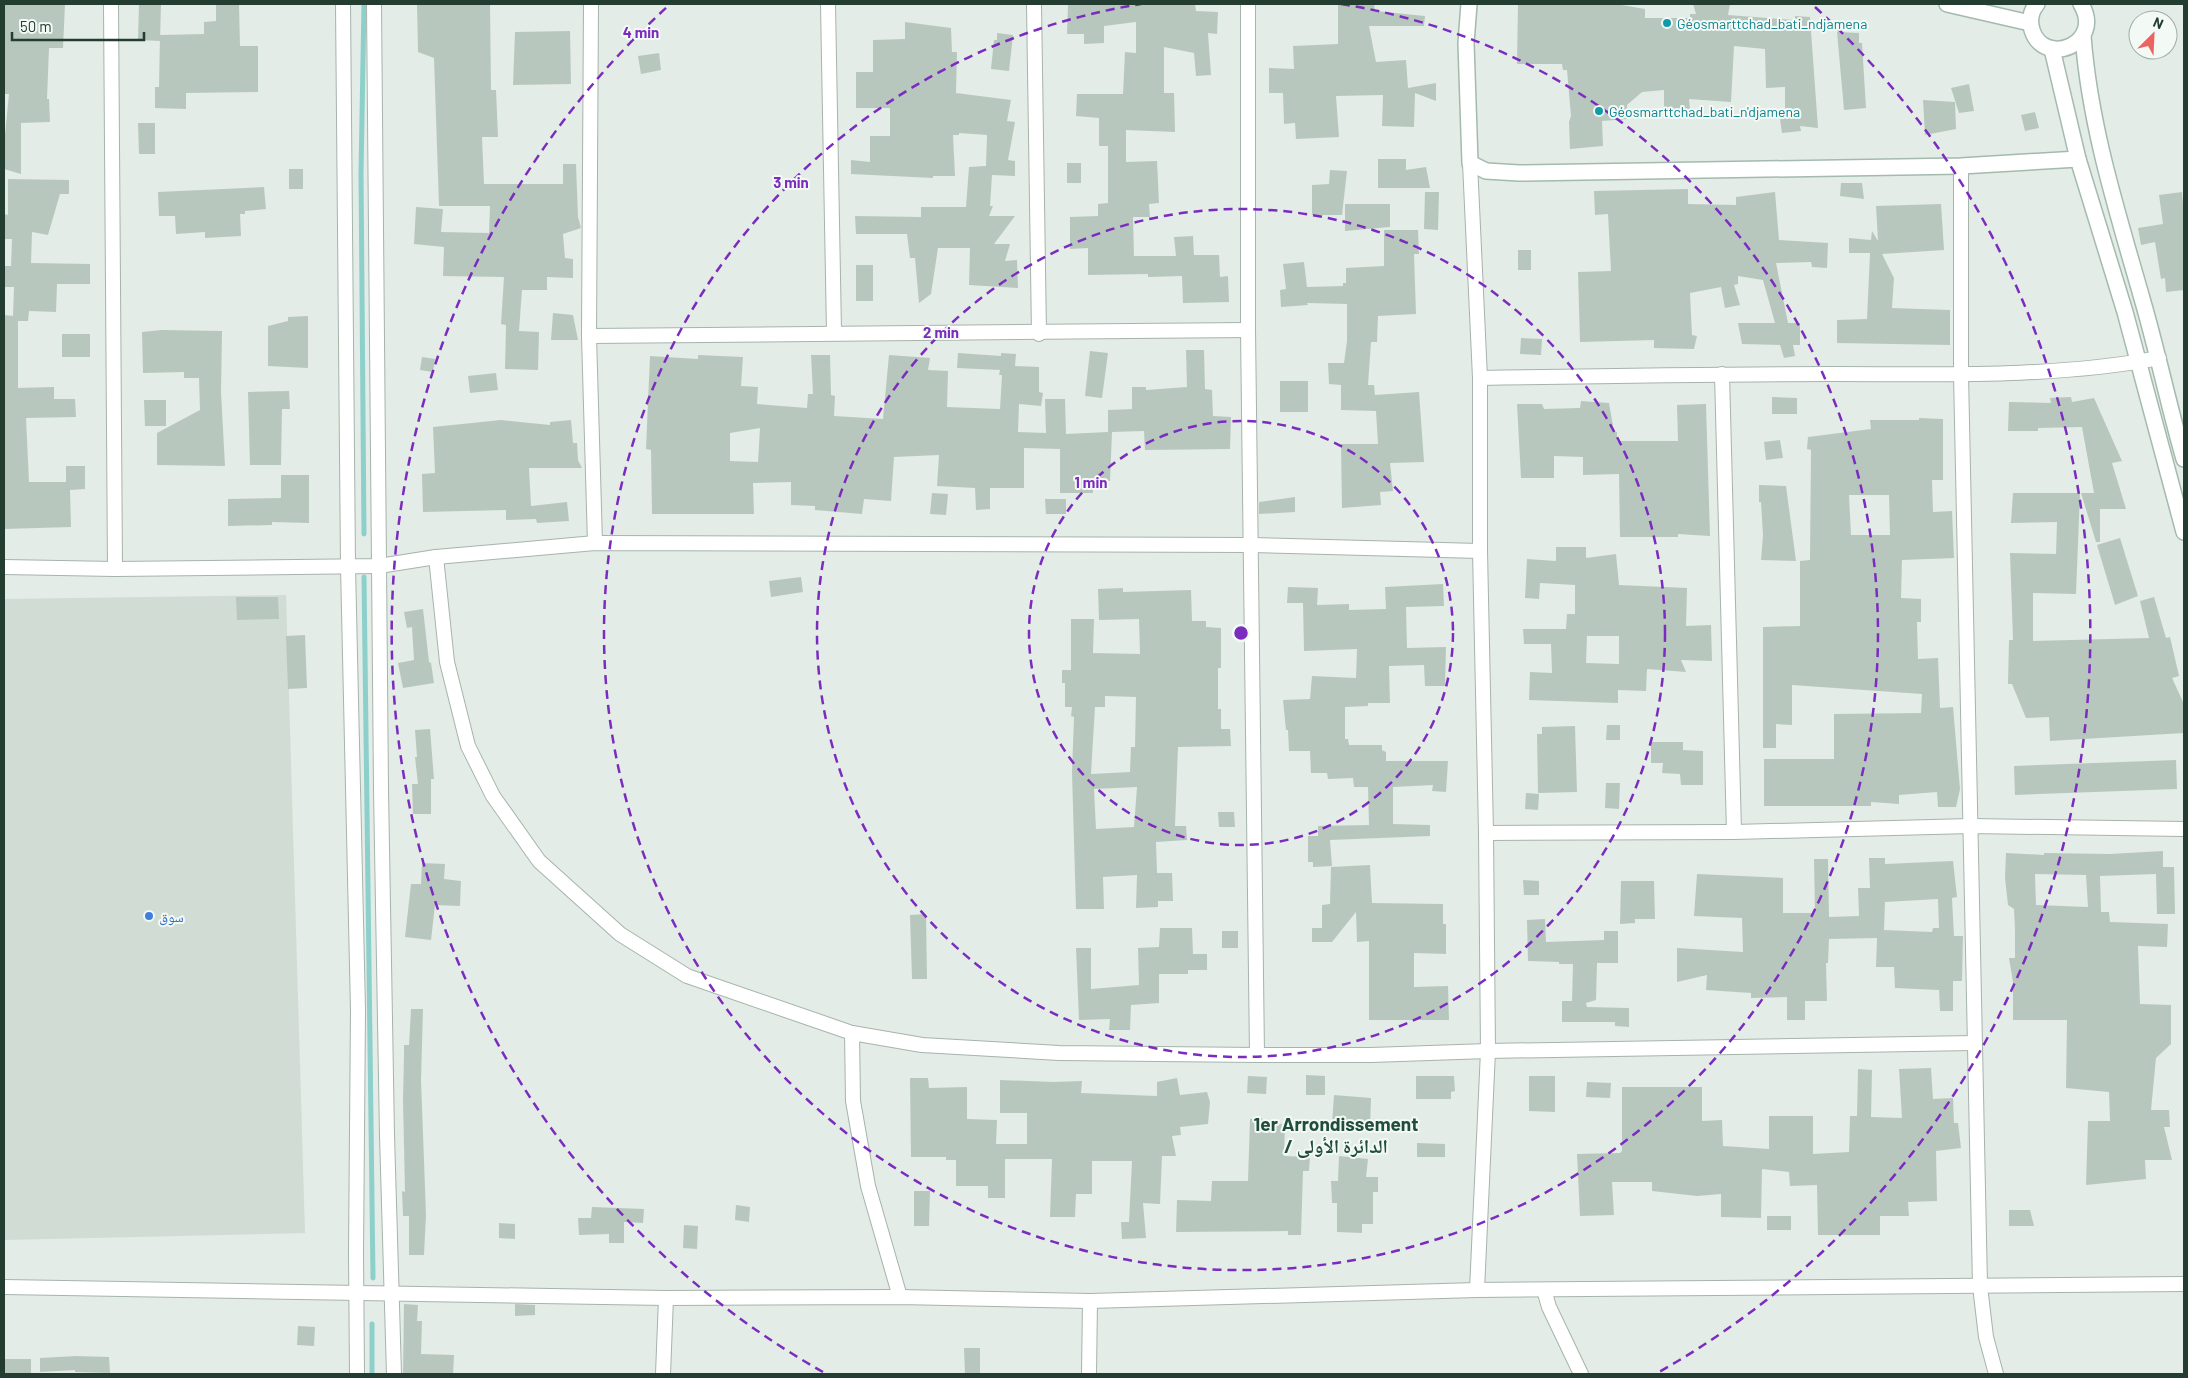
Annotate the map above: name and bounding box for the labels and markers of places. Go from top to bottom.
place label: Géosmarttchad_bati_ndjamena [1677,15,1867,32]
marker: Géosmarttchad_bati_ndjamena [1661,17,1673,29]
place label: Géosmarttchad_bati_n'djamena [1609,103,1800,120]
marker: Géosmarttchad_bati_n'djamena [1593,105,1605,117]
centre of rings [1232,624,1250,642]
place label: سوق [159,908,184,926]
marker: سوق [143,910,155,922]

